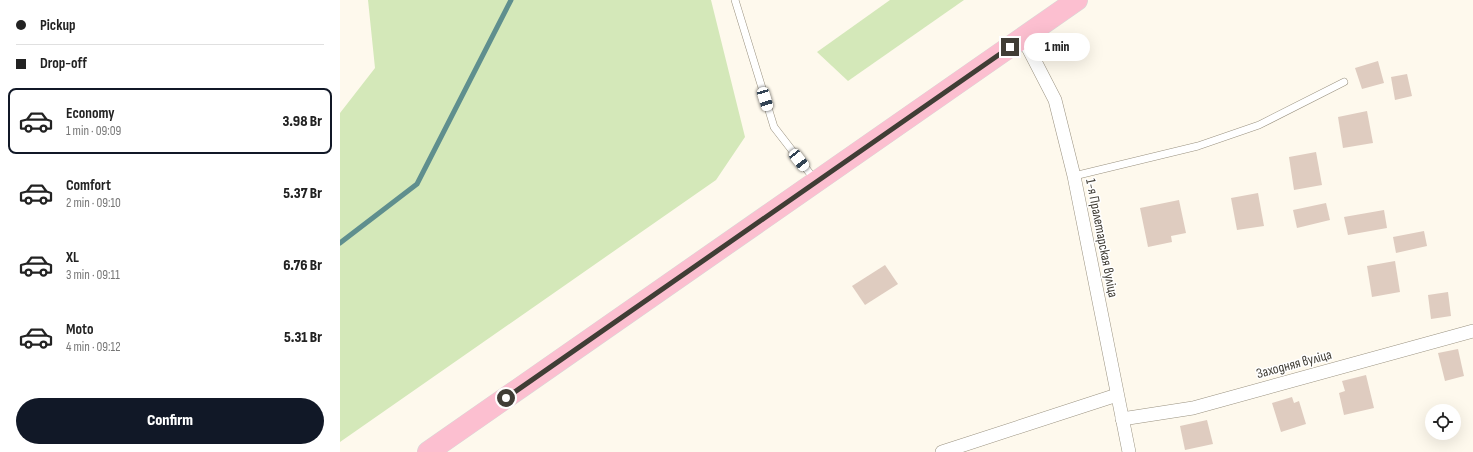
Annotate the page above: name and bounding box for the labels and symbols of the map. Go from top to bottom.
callout: 1 min [1024,33,1090,61]
route end [1001,38,1019,56]
car [756,86,774,112]
car [787,147,811,173]
street label: 1-я Пралетарская вуліца [1082,177,1122,299]
street label: Заходняя вуліца [1255,346,1333,382]
route start [497,389,515,407]

